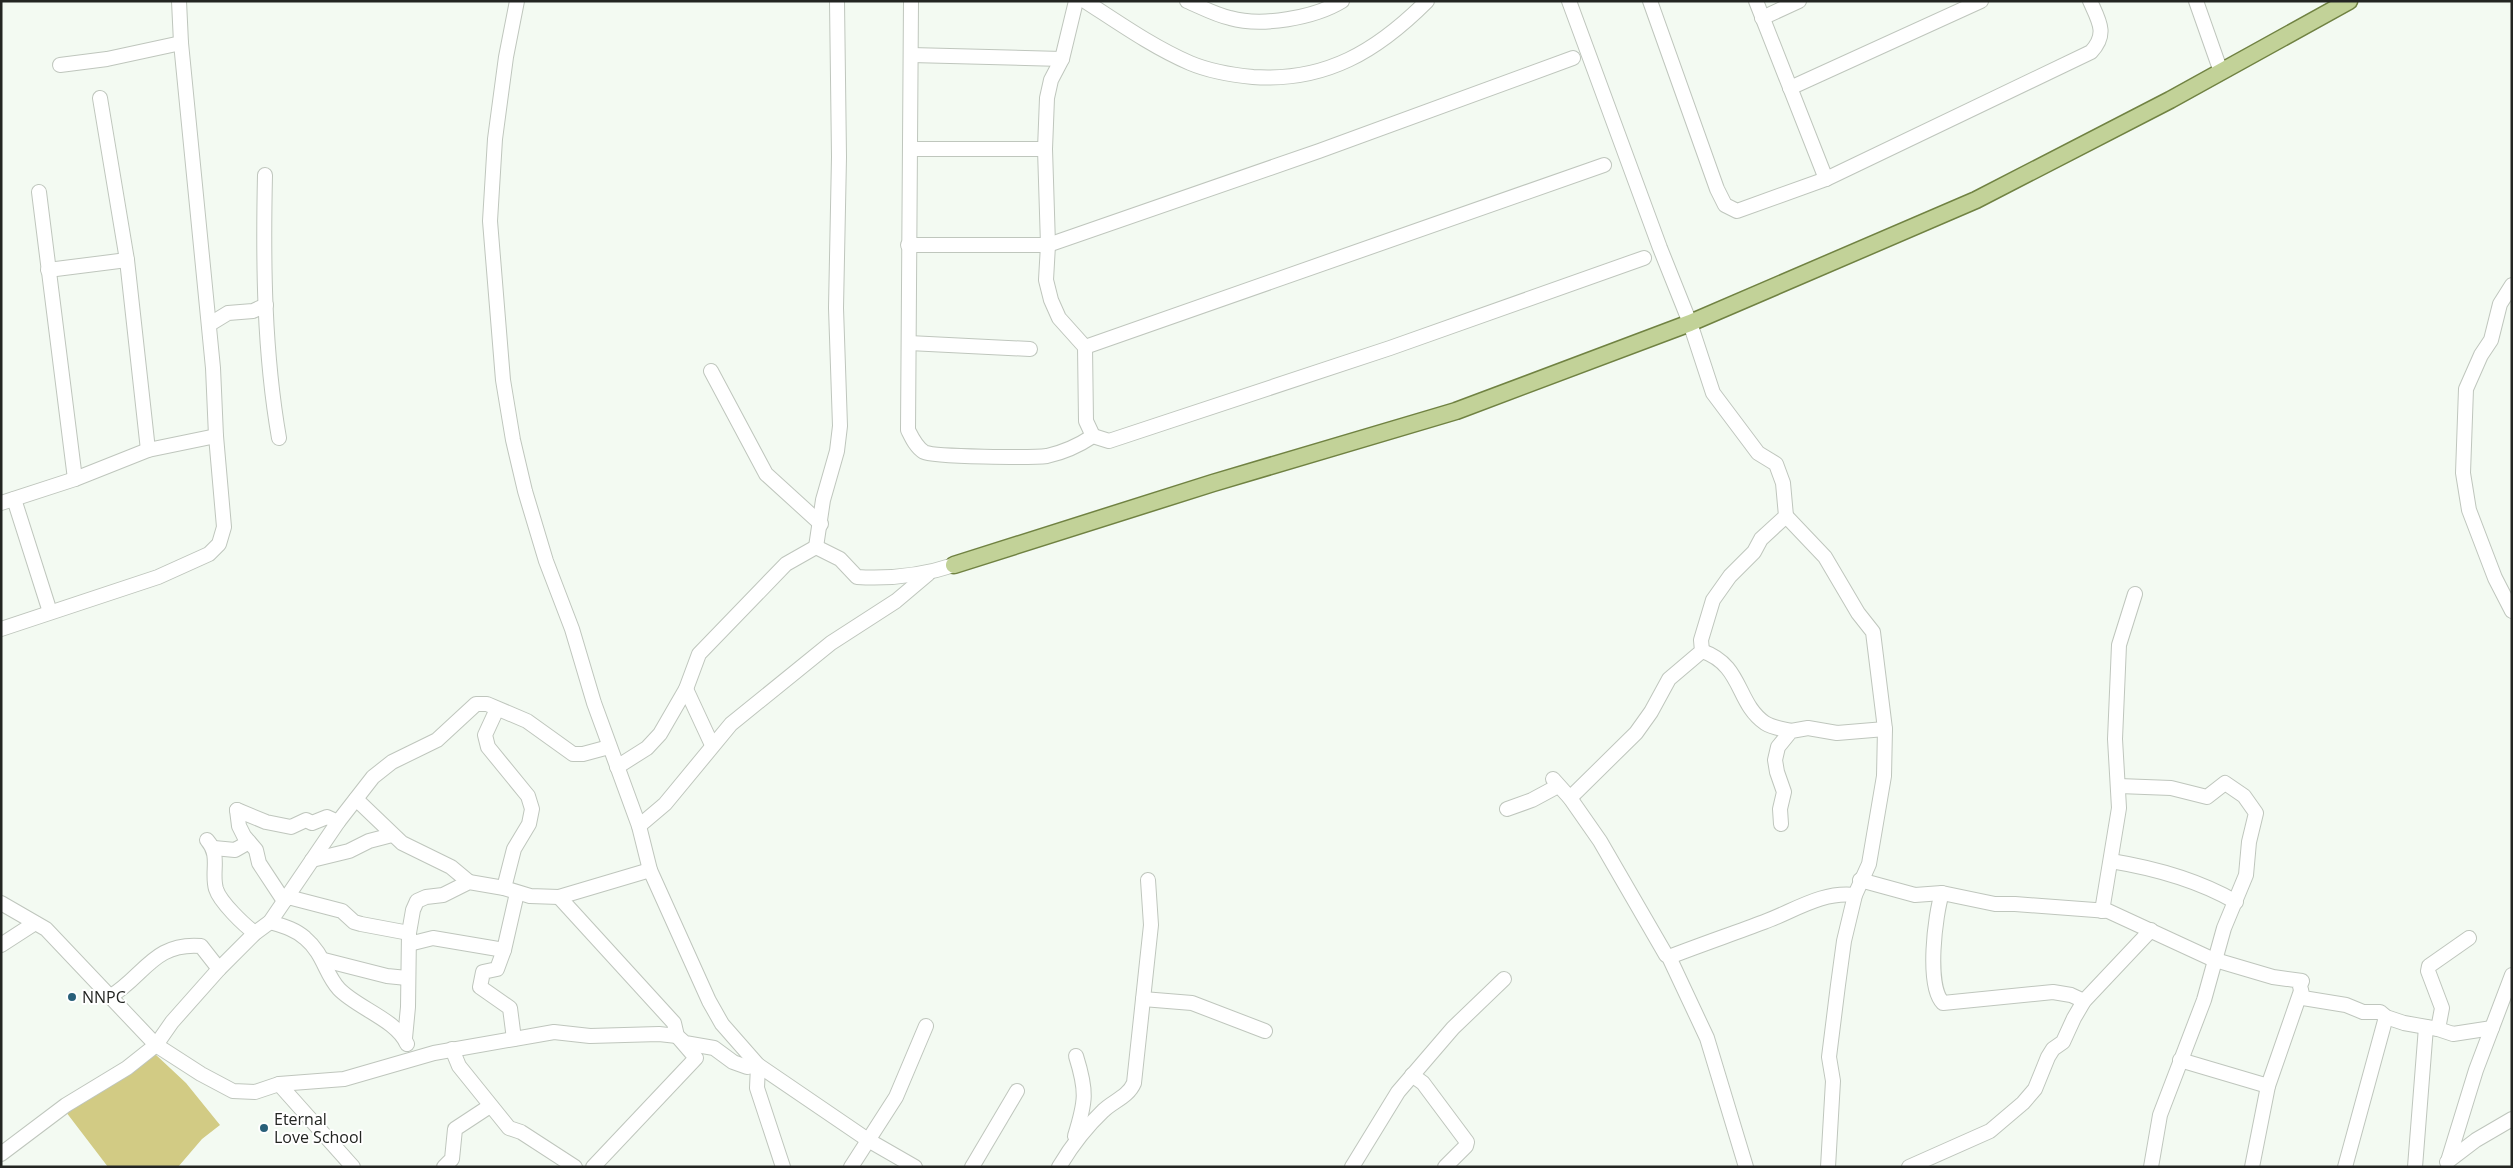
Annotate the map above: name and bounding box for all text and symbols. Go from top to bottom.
place label: NNPC [82,986,126,1008]
marker: NNPC [66,991,78,1003]
place label: Eternal Love School [274,1108,363,1148]
marker: Eternal Love School [258,1122,270,1134]

